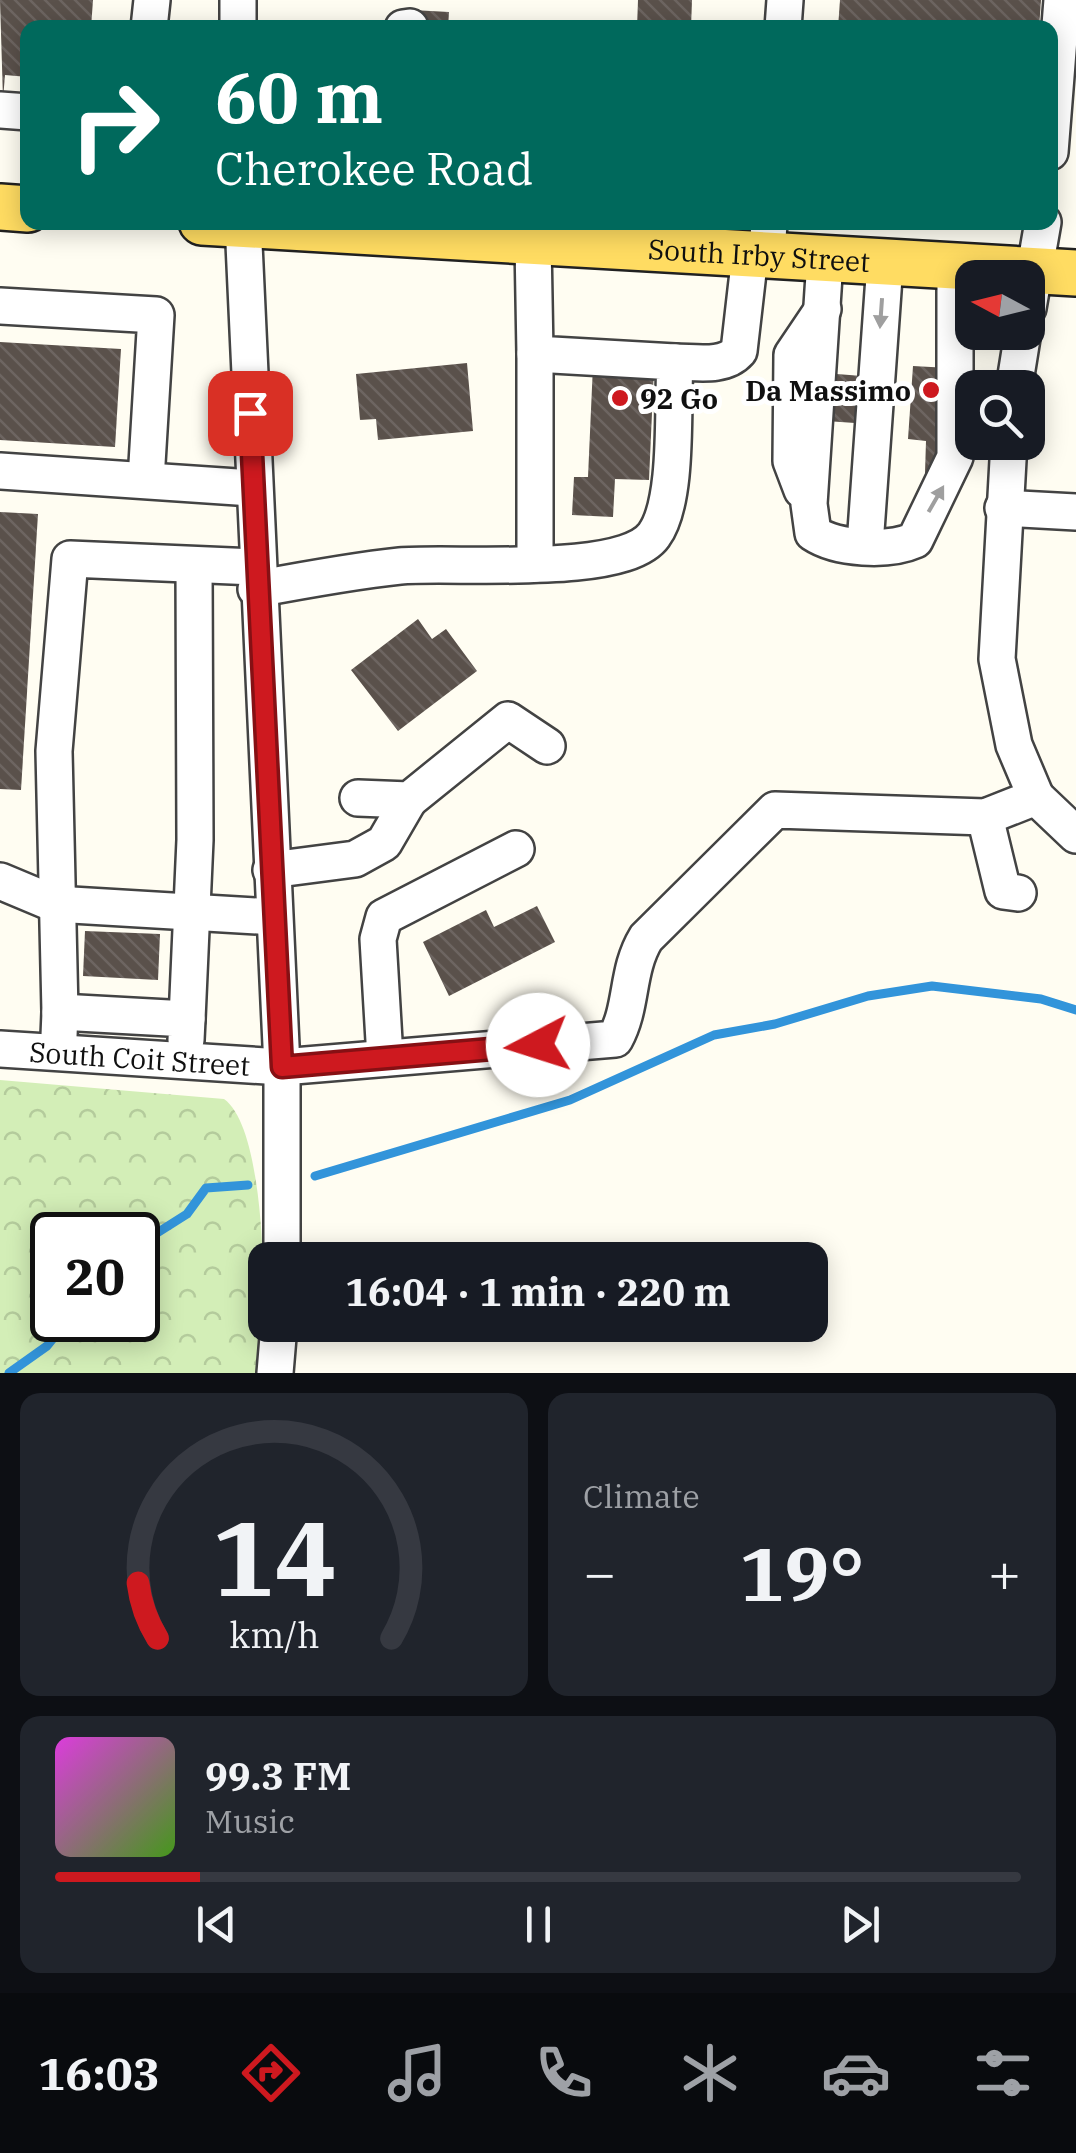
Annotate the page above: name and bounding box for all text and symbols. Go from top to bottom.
text: 60 m [215,51,383,142]
icon: right [50,60,180,190]
text: Cherokee Road [215,139,533,197]
street label: South Irby Street [647,230,871,279]
north arrow [955,260,1045,350]
map controls [955,260,1045,460]
one-way arrow [873,297,889,329]
button: search [955,370,1045,460]
pin [208,371,293,456]
place label: Da Massimo [745,372,911,409]
marker: Da Massimo [920,379,942,401]
place label: 92 Go [640,380,718,417]
icon: arrive [223,386,278,441]
marker: 92 Go [609,387,631,409]
one-way arrow [926,484,944,512]
position arrow [486,993,590,1097]
street label: South Coit Street [28,1032,251,1083]
speed limit sign: 20 [30,1212,160,1342]
text: 16:04 · 1 min · 220 m [345,1267,731,1316]
text: Climate [583,1475,700,1517]
text: 14 [212,1489,336,1625]
text: 19° [739,1524,865,1622]
text: − [583,1537,616,1608]
text: + [988,1537,1021,1608]
text: km/h [229,1611,319,1658]
text: 99.3 FM [205,1751,351,1800]
text: Music [205,1800,295,1842]
icon: previous [189,1897,244,1952]
icon: pause [511,1897,566,1952]
icon: next [833,1897,888,1952]
icon: directions [236,2038,306,2108]
icon: music [382,2038,452,2108]
icon: phone [529,2038,599,2108]
icon: climate [675,2038,745,2108]
icon: car [821,2038,891,2108]
icon: filters [968,2038,1038,2108]
text: 16:03 [38,2044,160,2102]

